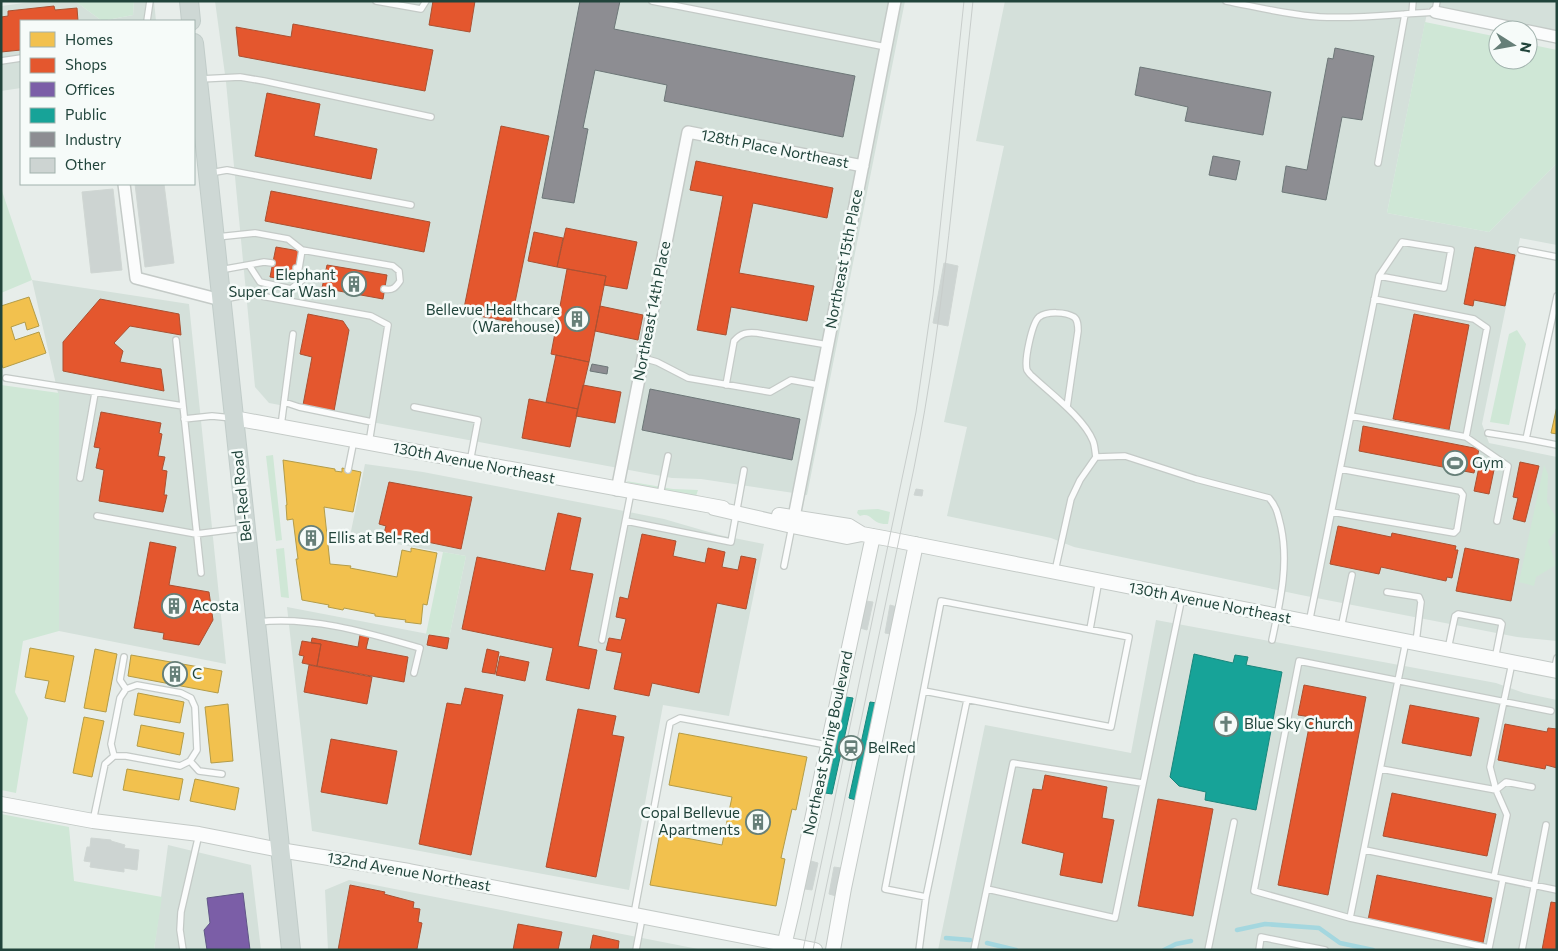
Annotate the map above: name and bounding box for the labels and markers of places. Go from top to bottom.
place label: Elephant Super Car Wash [228,265,336,300]
building icon: Elephant Super Car Wash [341,271,367,297]
place label: Bellevue Healthcare (Warehouse) [426,300,560,335]
building icon: Bellevue Healthcare (Warehouse) [564,306,590,332]
sports icon: Gym [1442,450,1468,476]
place label: Gym [1472,453,1504,471]
building icon: Ellis at Bel-Red [298,525,324,551]
place label: Ellis at Bel-Red [328,528,429,546]
building icon: Acosta [161,593,187,619]
place label: Acosta [192,596,239,614]
building icon: C [162,661,188,687]
place label: C [192,664,202,682]
church icon: Blue Sky Church [1213,711,1239,737]
place label: Blue Sky Church [1244,714,1353,732]
station icon: BelRed [838,735,864,761]
place label: BelRed [868,738,916,756]
place label: Copal Bellevue Apartments [640,803,740,838]
building icon: Copal Bellevue Apartments [745,809,771,835]

